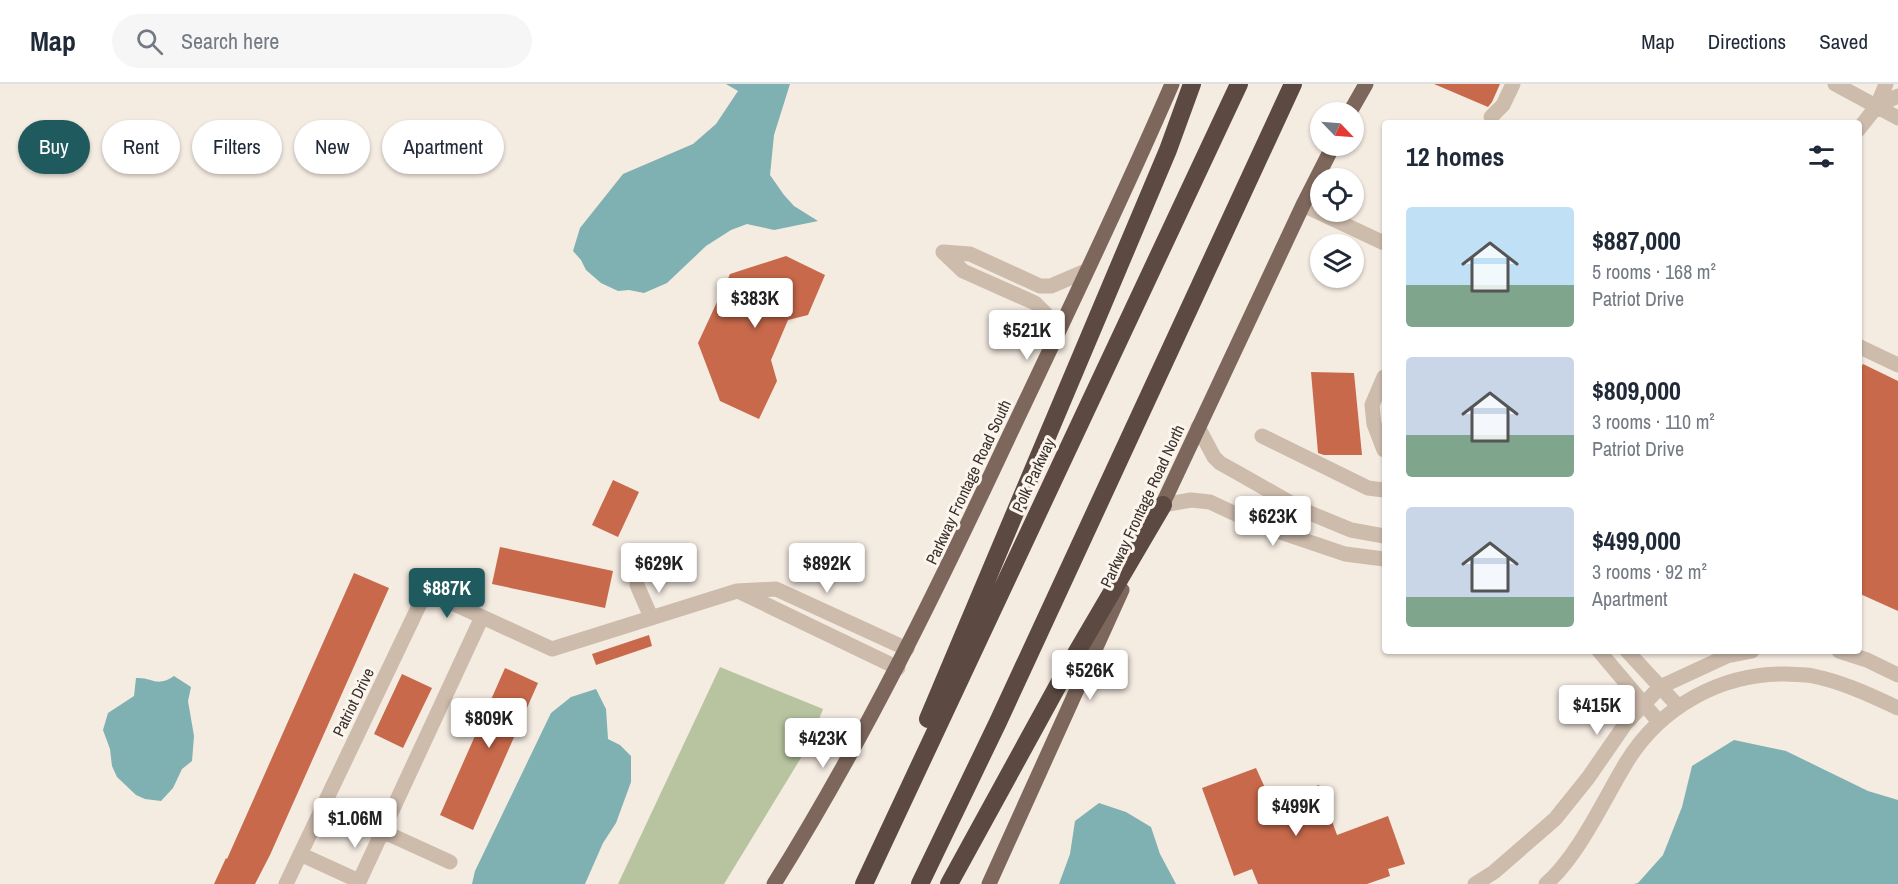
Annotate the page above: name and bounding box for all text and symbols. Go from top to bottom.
search box [112,14,532,68]
text: Map [30,22,76,60]
icon: search [133,25,166,58]
text: Search here [181,26,279,56]
text: Map [1641,27,1675,56]
text: Directions [1708,27,1786,56]
text: Saved [1819,27,1868,56]
north arrow [1310,102,1364,156]
map controls [1310,102,1364,288]
chip: Buy [18,120,90,174]
chip: Rent [102,120,180,174]
chip: Filters [192,120,282,174]
chip: New [294,120,370,174]
chip: Apartment [382,120,504,174]
text: 12 homes [1406,139,1504,174]
icon: filters [1805,140,1838,173]
button: locate [1310,168,1364,222]
text: $887,000 [1592,223,1681,258]
icon: home [1454,231,1526,303]
button: layers [1310,234,1364,288]
text: 5 rooms · 168 m² [1592,258,1716,285]
pin: $383K [713,278,797,329]
text: $383K [731,284,779,311]
text: Patriot Drive [1592,285,1684,312]
pin: $521K [985,310,1069,361]
text: $521K [1003,316,1051,343]
text: $809,000 [1592,373,1681,408]
icon: home [1454,381,1526,453]
street label: Parkway Frontage Road South [920,396,1016,568]
text: 3 rooms · 110 m² [1592,408,1715,435]
street label: Parkway Frontage Road North [1095,421,1189,591]
street label: Polk Parkway [1006,434,1060,516]
text: Patriot Drive [1592,435,1684,462]
pin: $623K [1231,496,1315,547]
text: $623K [1249,502,1297,529]
text: $499,000 [1592,523,1681,558]
icon: home [1454,531,1526,603]
pin: $629K [617,543,701,594]
pin: $892K [785,543,869,594]
text: $629K [635,549,683,576]
text: $892K [803,549,851,576]
text: 3 rooms · 92 m² [1592,558,1707,585]
pin: $887K [405,568,489,619]
text: $887K [423,574,471,601]
text: Apartment [1592,585,1668,612]
pin: $526K [1048,650,1132,701]
text: $526K [1066,656,1114,683]
street label: Patriot Drive [327,664,379,740]
pin: $415K [1555,685,1639,736]
text: $415K [1573,691,1621,718]
pin: $809K [447,698,531,749]
text: $809K [465,704,513,731]
pin: $423K [781,718,865,769]
text: $423K [799,724,847,751]
pin: $499K [1254,786,1338,837]
text: $499K [1272,792,1320,819]
pin: $1.06M [306,798,404,849]
text: $1.06M [328,804,382,831]

